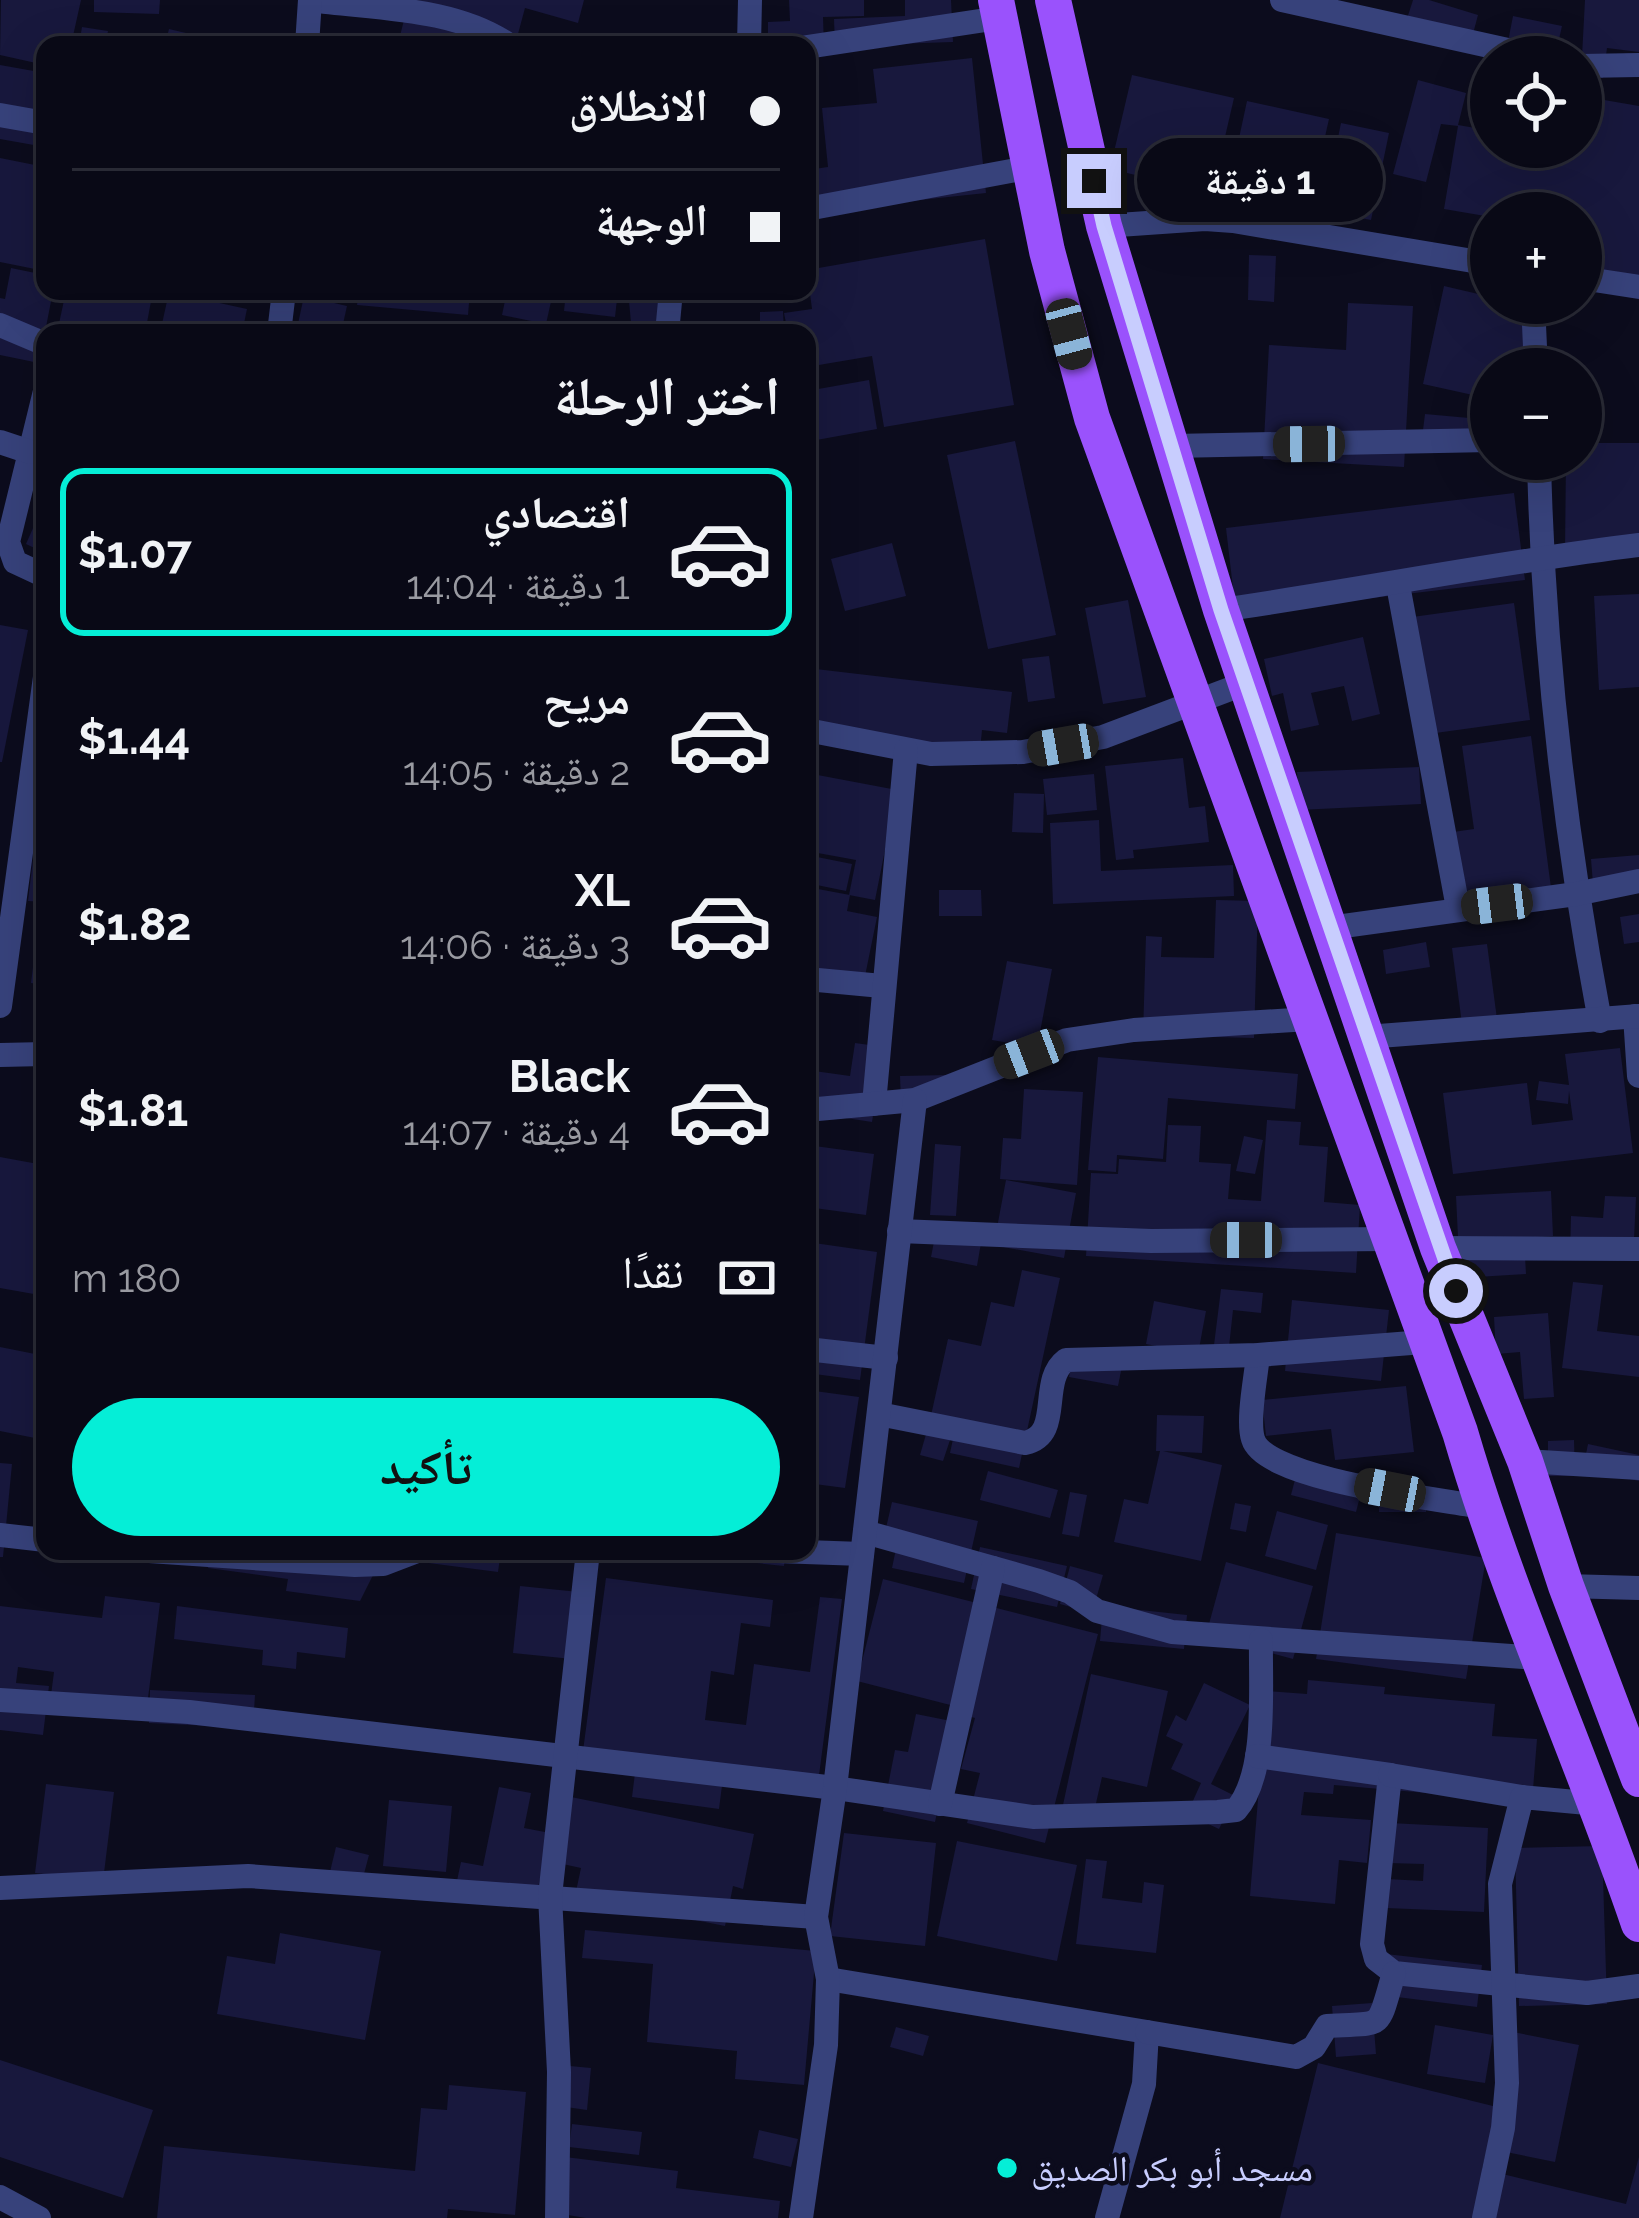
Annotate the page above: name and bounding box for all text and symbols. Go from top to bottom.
map controls [1470,36,1602,480]
button: locate [1470,36,1602,168]
text: الانطلاق [569,79,708,132]
callout: 1 دقيقة [1136,139,1382,223]
route end [1067,154,1121,208]
text: 1 دقيقة [1205,157,1315,203]
button: + [1470,192,1602,324]
text: الوجهة [595,194,708,247]
car [1042,295,1096,373]
button: − [1470,348,1602,480]
text: اختر الرحلة [554,364,780,428]
car [1273,425,1345,463]
text: اقتصادي [483,486,630,539]
icon: car [666,498,774,606]
text: $1.07 [78,526,192,579]
text: 1 دقيقة · 14:04 [406,562,630,608]
text: مريح [543,672,630,725]
icon: car [666,684,774,792]
text: $1.44 [78,712,190,765]
car [1024,721,1102,769]
text: 2 دقيقة · 14:05 [403,748,630,794]
text: XL [575,864,630,917]
icon: car [666,870,774,978]
car [1459,882,1535,926]
text: $1.82 [78,898,191,951]
text: 3 دقيقة · 14:06 [400,922,630,968]
car [989,1024,1069,1084]
text: Black [509,1050,630,1103]
icon: car [666,1056,774,1164]
text: $1.81 [78,1084,188,1137]
text: 4 دقيقة · 14:07 [402,1108,630,1154]
car [1210,1222,1282,1258]
icon: cash [714,1245,780,1311]
text: نقدًا [622,1246,684,1299]
text: 180 m [72,1255,181,1301]
route start [1429,1264,1483,1318]
button: تأكيد [72,1398,780,1536]
car [1351,1465,1429,1515]
place label: مسجد أبو بكر الصديق [1031,2147,1313,2190]
marker: مسجد أبو بكر الصديق [994,2155,1020,2181]

